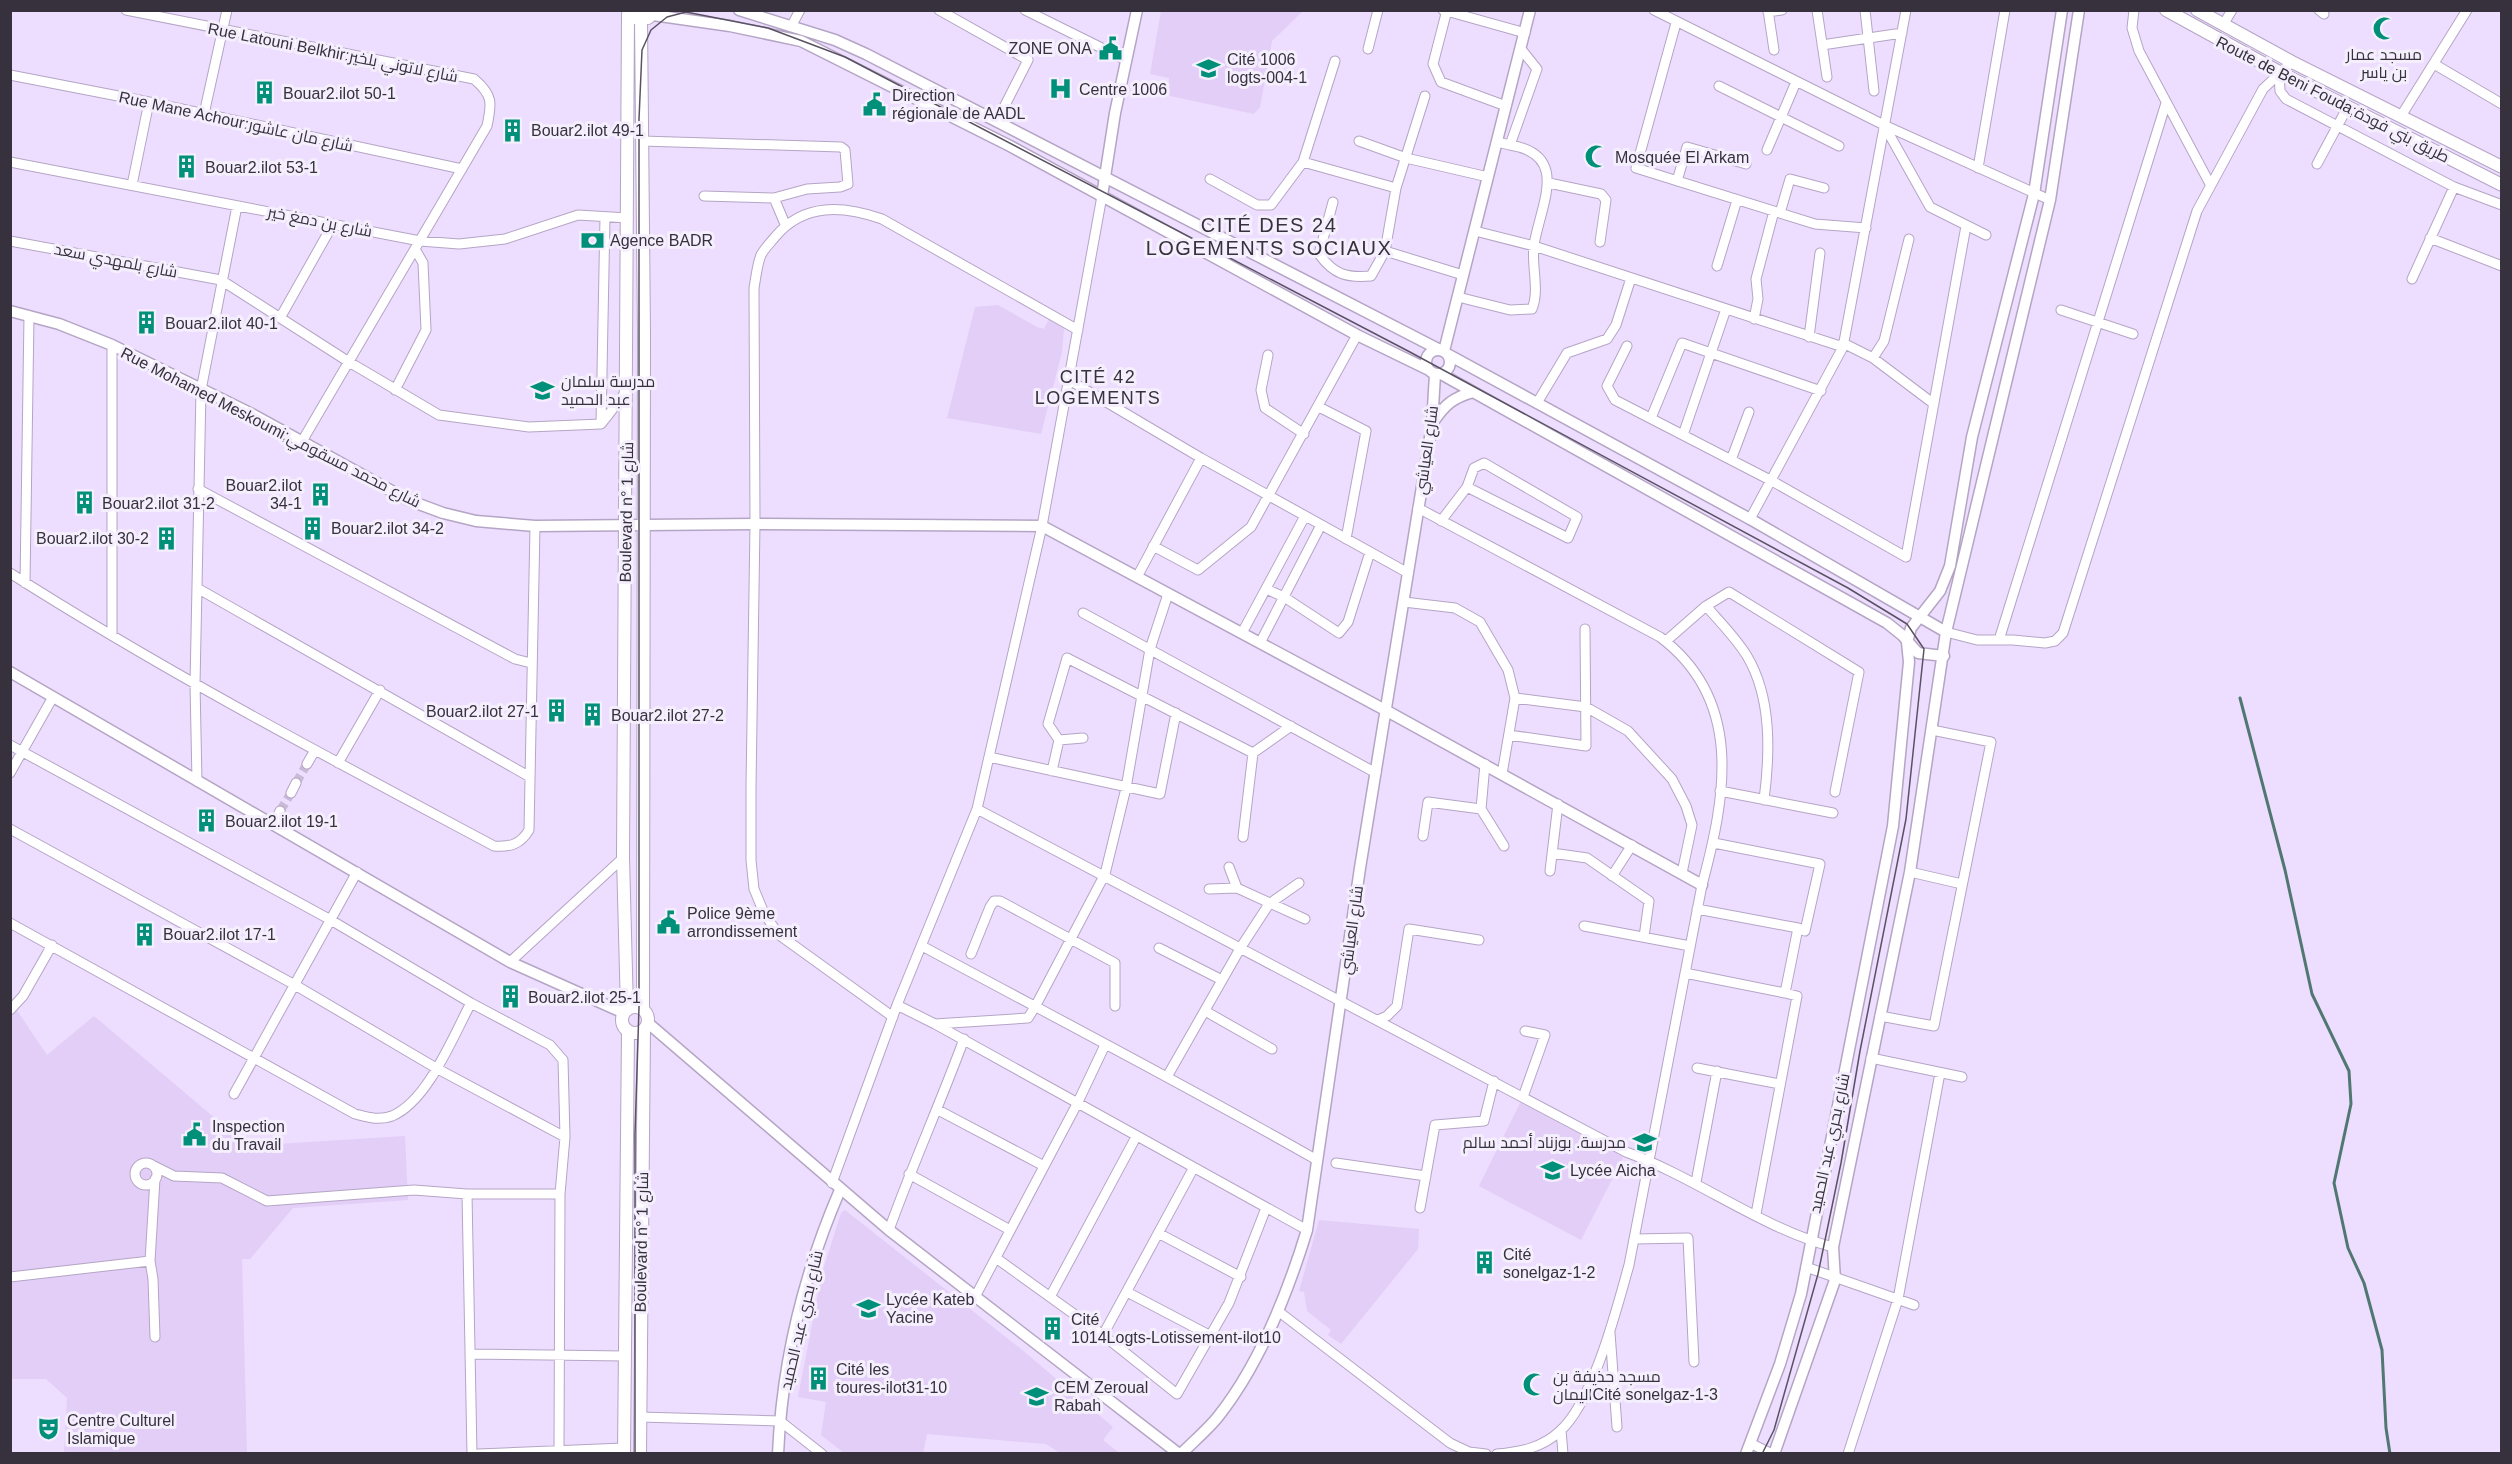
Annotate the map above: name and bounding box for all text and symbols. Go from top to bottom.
mosque icon: مسجد عمار بن ياسر [2371,16,2397,42]
street label: Rue Latouni Belkhir;شارع لاتوني بلخير [205,20,459,90]
street label: Route de Beni Fouda;طريق بني فودة [2211,33,2452,170]
public building icon: ZONE ONA [1097,35,1123,61]
place label: ZONE ONA [1008,40,1092,57]
place label: مسجد عمار بن ياسر [2345,46,2422,83]
place label: Cité 1006 logts-004-1 [1227,51,1307,86]
school or university icon: Cité 1006 logts-004-1 [1196,55,1222,81]
hospital icon: Centre 1006 [1048,76,1074,102]
building icon: Bouar2.ilot 50-1 [252,80,278,106]
place label: Centre 1006 [1079,81,1167,98]
place label: Bouar2.ilot 50-1 [283,85,396,102]
place label: Direction régionale de AADL [892,87,1026,122]
street label: Rue Mane Achour;شارع مان عاشور [117,88,355,158]
public building icon: Direction régionale de AADL [861,91,887,117]
building icon: Bouar2.ilot 49-1 [500,117,526,143]
place label: Bouar2.ilot 49-1 [531,122,644,139]
mosque icon: Mosquée El Arkam [1584,144,1610,170]
place label: Mosquée El Arkam [1615,149,1749,166]
building icon: Bouar2.ilot 53-1 [174,154,200,180]
place label: Bouar2.ilot 53-1 [205,159,318,176]
street label: شارع بن دمغ خير [265,203,374,243]
district label: CITÉ DES 24 LOGEMENTS SOCIAUX [1146,214,1392,259]
bank icon: Agence BADR [579,227,605,253]
place label: Agence BADR [610,232,713,249]
street label: شارع بلمهدي سعد [52,240,179,286]
building icon: Bouar2.ilot 40-1 [134,310,160,336]
place label: Bouar2.ilot 40-1 [165,315,278,332]
street label: Rue Mohamed Meskoumi;شارع محمد مسقومي [116,344,423,515]
district label: CITÉ 42 LOGEMENTS [1035,367,1161,408]
place label: مدرسة سلمان عبد الحميد [561,373,655,409]
school or university icon: مدرسة سلمان عبد الحميد [530,377,556,403]
street label: شارع العياشي [1412,405,1445,496]
street label: Boulevard n° شارع 1 [617,442,639,582]
place label: Bouar2.ilot 34-1 [226,477,303,512]
building icon: Bouar2.ilot 34-1 [307,481,333,507]
building icon: Bouar2.ilot 31-2 [71,490,97,516]
place label: Bouar2.ilot 31-2 [102,495,215,512]
building icon: Bouar2.ilot 34-2 [300,515,326,541]
place label: Bouar2.ilot 34-2 [331,520,444,537]
building icon: Bouar2.ilot 30-2 [154,525,180,551]
place label: Bouar2.ilot 30-2 [36,530,149,547]
building icon: Bouar2.ilot 27-1 [544,698,570,724]
building icon: Bouar2.ilot 27-2 [580,702,606,728]
place label: Bouar2.ilot 27-1 [426,703,539,720]
place label: Bouar2.ilot 27-2 [611,707,724,724]
building icon: Bouar2.ilot 19-1 [194,808,220,834]
place label: Bouar2.ilot 19-1 [225,813,338,830]
street label: شارع العياشي [1337,885,1370,976]
place label: Police 9ème arrondissement [687,905,798,940]
public building icon: Police 9ème arrondissement [656,909,682,935]
building icon: Bouar2.ilot 17-1 [132,921,158,947]
place label: Bouar2.ilot 17-1 [163,926,276,943]
building icon: Bouar2.ilot 25-1 [497,984,523,1010]
place label: Bouar2.ilot 25-1 [528,989,641,1006]
street label: شارع بحري عبد الحميد [1806,1072,1858,1216]
place label: Inspection du Travail [212,1118,285,1153]
public building icon: Inspection du Travail [181,1122,207,1148]
school or university icon: مدرسة. بوزناد أحمد سالم [1631,1129,1657,1155]
place label: مدرسة. بوزناد أحمد سالم [1463,1133,1626,1154]
school or university icon: Lycée Aicha [1539,1157,1565,1183]
place label: Lycée Aicha [1570,1162,1656,1179]
street label: Boulevard n° شارع 1 [632,1172,654,1312]
place label: Cité sonelgaz-1-2 [1503,1246,1596,1281]
street label: شارع بحري عبد الحميد [777,1249,831,1393]
building icon: Cité sonelgaz-1-2 [1472,1250,1498,1276]
place label: Lycée Kateb Yacine [886,1291,974,1326]
school or university icon: Lycée Kateb Yacine [855,1295,881,1321]
place label: Cité 1014Logts-Lotissement-ilot10 [1071,1311,1281,1346]
building icon: Cité 1014Logts-Lotissement-ilot10 [1040,1315,1066,1341]
place label: Cité les toures-ilot31-10 [836,1361,947,1396]
building icon: Cité les toures-ilot31-10 [805,1365,831,1391]
place label: مسجد حذيفة بن اليمانCité sonelgaz-1-3 [1553,1368,1718,1405]
mosque icon: مسجد حذيفة بن اليمانCité sonelgaz-1-3 [1522,1372,1548,1398]
place label: CEM Zeroual Rabah [1054,1379,1148,1414]
school or university icon: CEM Zeroual Rabah [1023,1383,1049,1409]
place label: Centre Culturel Islamique [67,1412,175,1447]
theatre icon: Centre Culturel Islamique [36,1416,62,1442]

